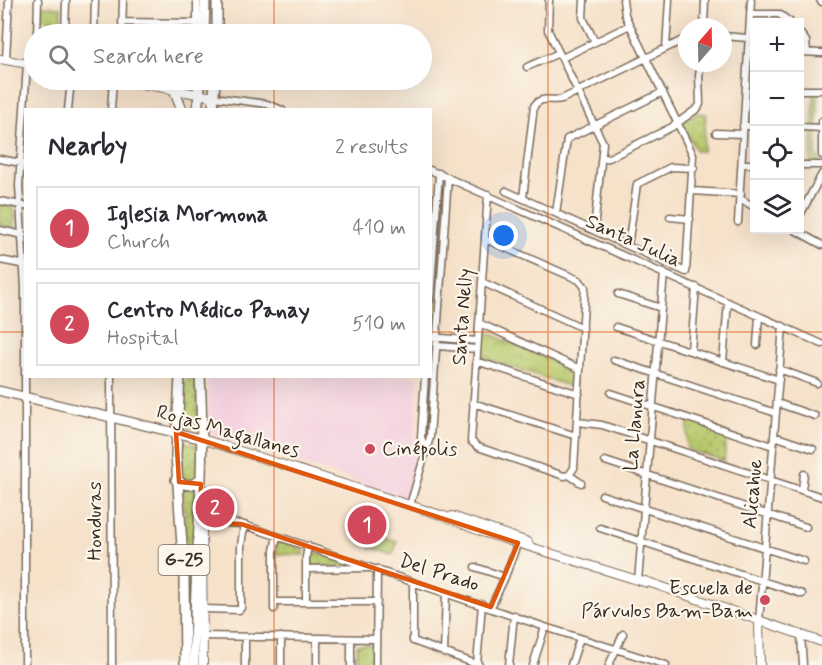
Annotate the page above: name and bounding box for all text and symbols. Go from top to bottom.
north arrow [678,18,732,72]
map controls [750,18,804,234]
button: + [750,18,804,72]
search box [24,24,432,90]
icon: search [45,41,78,74]
text: Search here [93,43,204,71]
button: − [750,72,804,126]
button: locate [750,126,804,180]
text: Nearby [48,130,127,164]
text: 2 results [335,134,408,161]
button: layers [750,180,804,234]
text: Iglesia Mormona [107,201,268,229]
street label: Santa Julia [581,208,685,274]
text: 1 [65,215,74,242]
text: 410 m [352,215,406,242]
your location [489,221,518,250]
text: Church [107,229,170,256]
street label: Santa Nelly [446,268,480,366]
text: Centro Médico Panay [107,297,310,325]
text: 2 [65,311,74,338]
text: 510 m [352,311,406,338]
text: Hospital [107,325,178,352]
street label: La Llanura [618,378,652,472]
street label: Rojas Magallanes [153,399,303,467]
place label: Cinépolis [382,436,458,463]
marker: Cinépolis [363,442,377,456]
street label: Alicahue [737,458,769,530]
street label: Honduras [82,481,109,561]
pin: 2 [196,486,234,530]
pin: 1 [348,502,386,548]
road number: G-25 [158,545,210,575]
street label: Del Prado [395,547,483,599]
place label: Escuela de Párvulos Bam-Bam [581,575,753,625]
marker: Escuela de Párvulos Bam-Bam [758,593,772,607]

